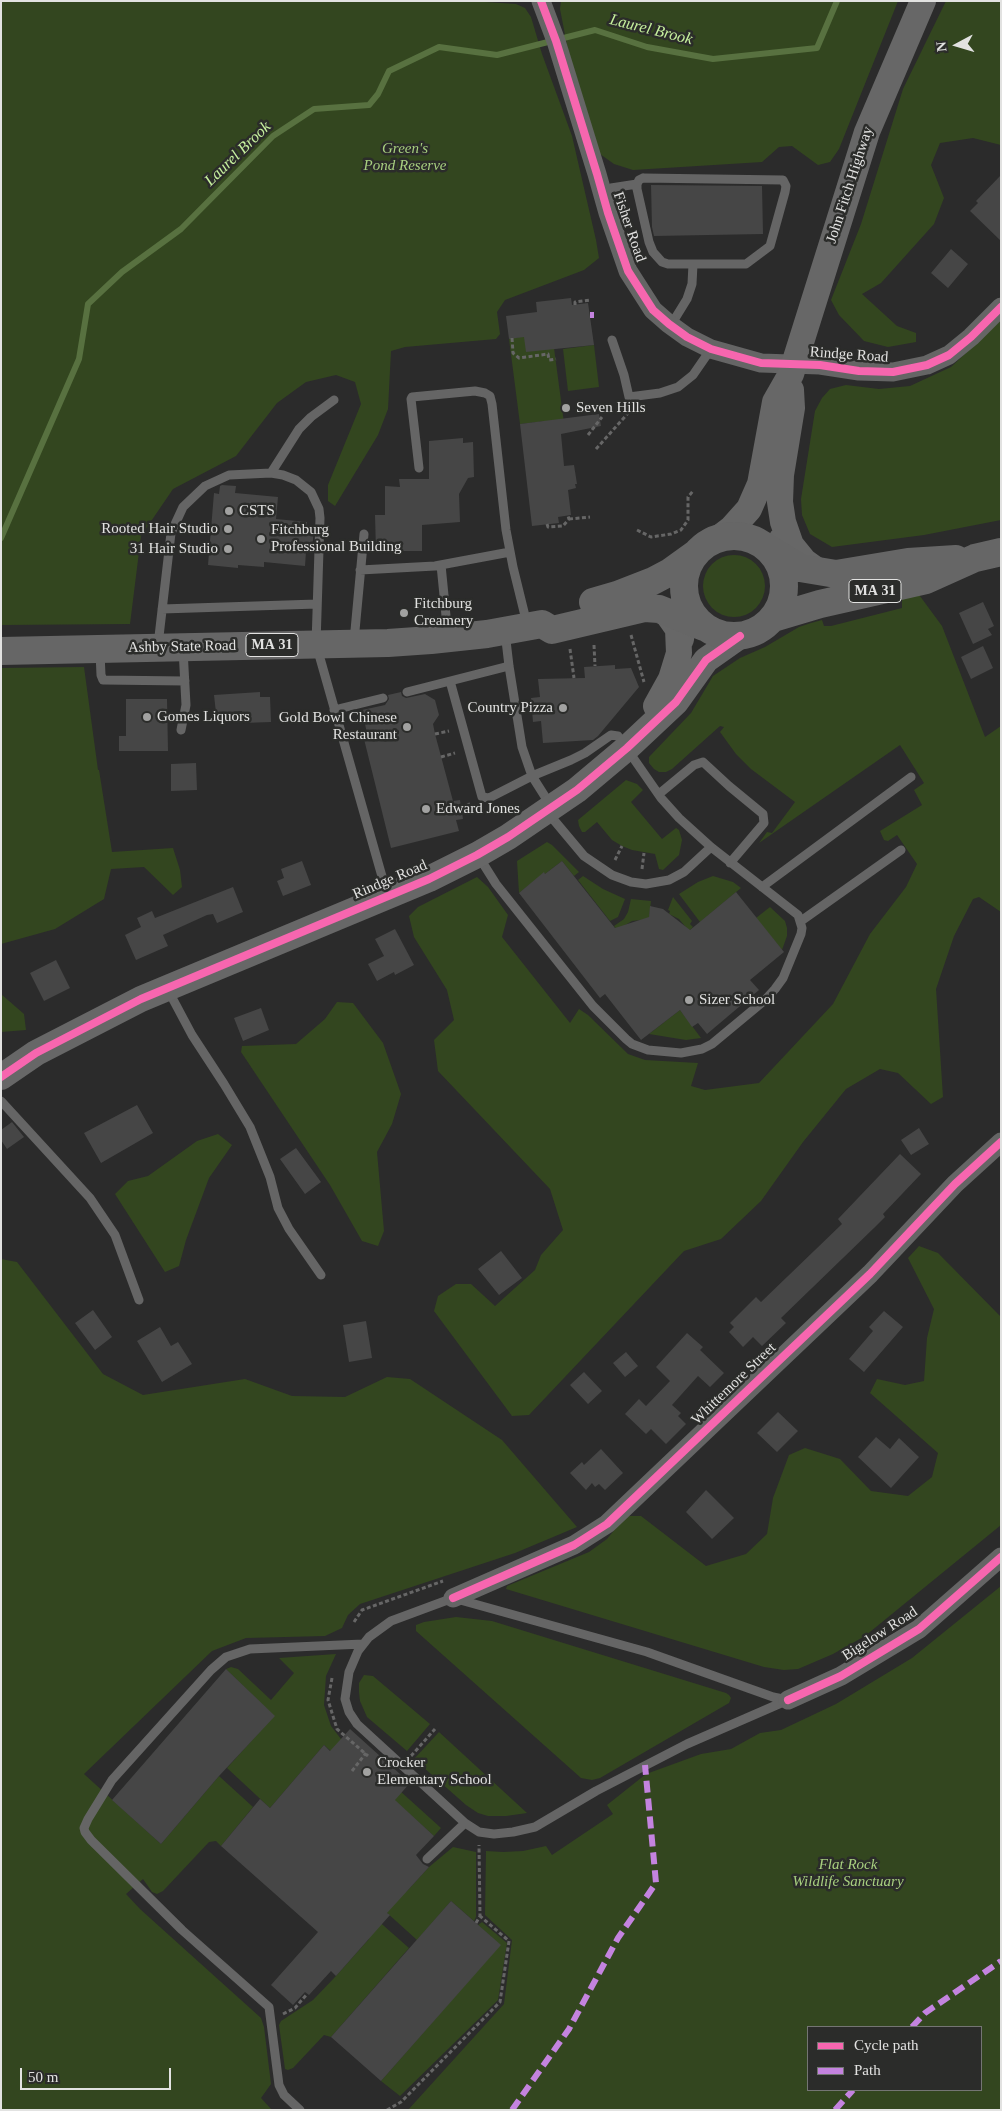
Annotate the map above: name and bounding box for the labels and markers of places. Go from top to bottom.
place label: Seven Hills [576,399,646,417]
marker: Seven Hills [560,402,572,414]
place label: CSTS [239,502,275,520]
marker: CSTS [223,505,235,517]
place label: Rooted Hair Studio [101,520,218,538]
place label: Fitchburg Professional Building [271,521,401,556]
marker: Rooted Hair Studio [222,523,234,535]
marker: Fitchburg Professional Building [255,533,267,545]
place label: 31 Hair Studio [130,540,218,558]
marker: 31 Hair Studio [222,543,234,555]
place label: Fitchburg Creamery [414,595,473,630]
marker: Fitchburg Creamery [398,607,410,619]
place label: Country Pizza [468,699,553,717]
marker: Country Pizza [557,702,569,714]
place label: Gomes Liquors [157,708,250,726]
place label: Gold Bowl Chinese Restaurant [279,709,397,744]
marker: Gomes Liquors [141,711,153,723]
marker: Gold Bowl Chinese Restaurant [401,721,413,733]
place label: Edward Jones [436,800,520,818]
marker: Edward Jones [420,803,432,815]
place label: Sizer School [699,991,775,1009]
marker: Sizer School [683,994,695,1006]
place label: Crocker Elementary School [377,1754,492,1789]
marker: Crocker Elementary School [361,1766,373,1778]

